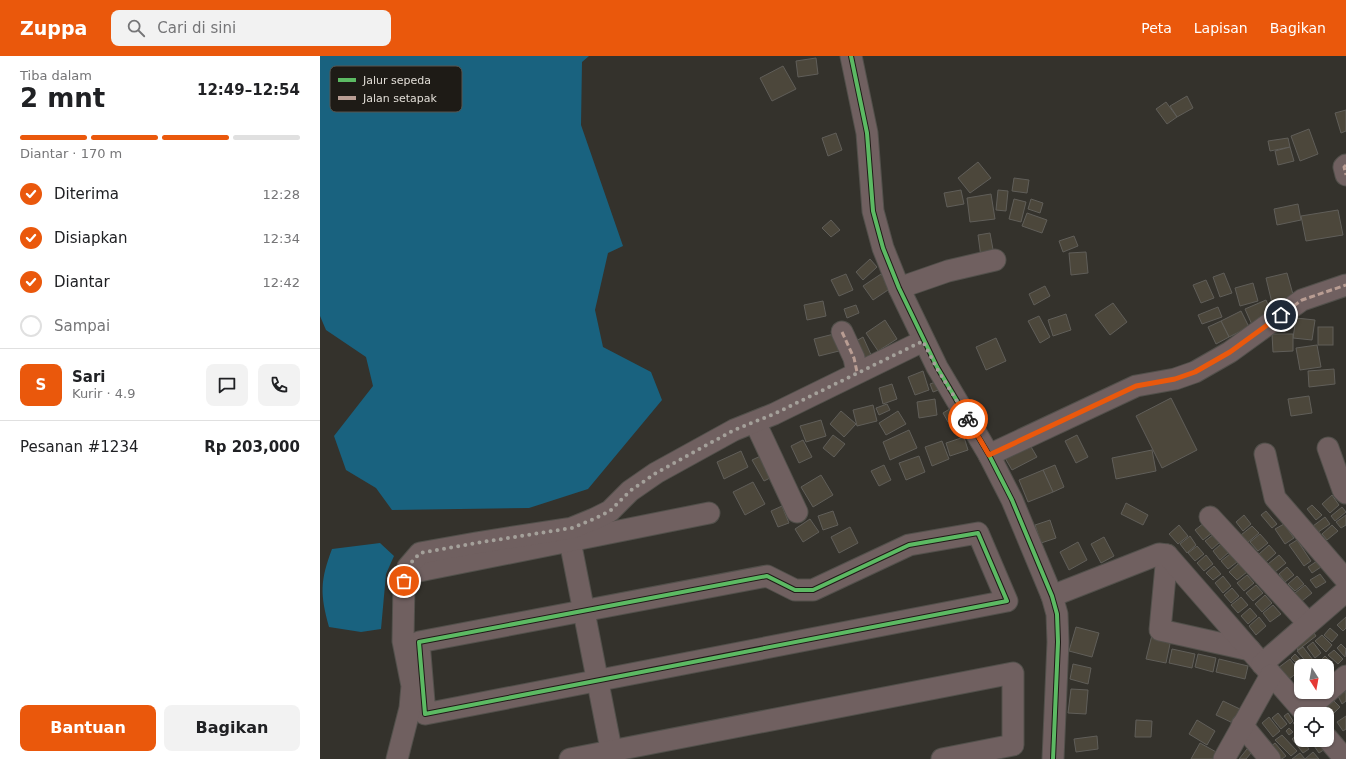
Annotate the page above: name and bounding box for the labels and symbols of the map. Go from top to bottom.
legend [330,66,462,112]
text: Jalur sepeda [362,74,431,87]
text: Jalan setapak [362,92,438,105]
pin [1264,298,1298,332]
courier [948,399,988,439]
pin [387,564,421,598]
north arrow [1294,659,1334,699]

